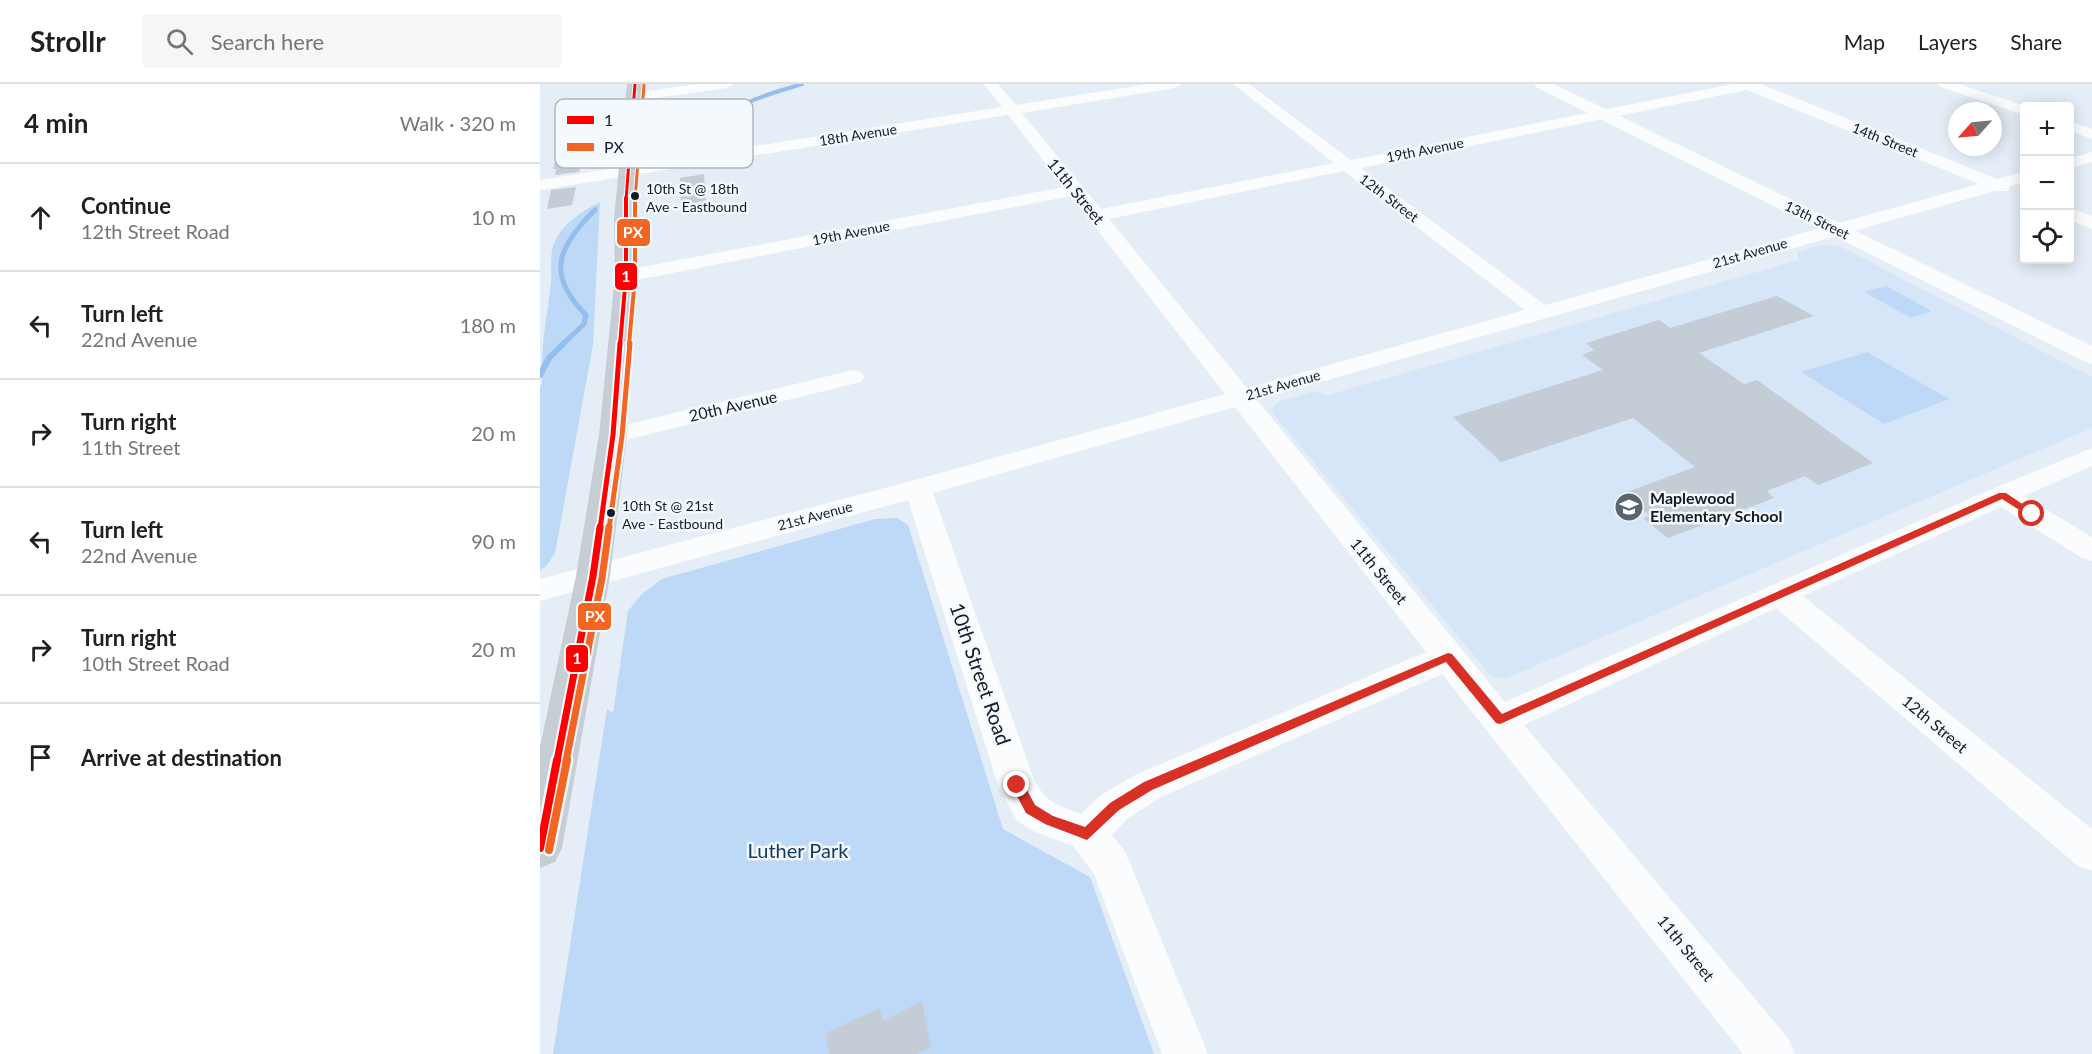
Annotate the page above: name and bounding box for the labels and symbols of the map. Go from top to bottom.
legend [555,99,753,168]
north arrow [1948,102,2002,156]
text: 1 [604,110,613,129]
street label: 14th Street [1850,119,1921,160]
street label: 18th Avenue [818,120,898,149]
street label: 19th Avenue [1385,134,1465,165]
text: PX [604,137,624,156]
street label: 11th Street [1044,154,1109,228]
street label: 12th Street [1356,170,1422,225]
place label: 10th St @ 18th Ave - Eastbound [646,180,747,215]
marker: 10th St @ 18th Ave - Eastbound [629,190,641,202]
street label: 13th Street [1782,197,1852,242]
street label: 19th Avenue [811,217,891,248]
line badge: PX [616,218,651,247]
text: PX [623,222,643,241]
street label: 21st Avenue [1711,234,1789,271]
line badge: 1 [614,262,638,291]
text: 1 [621,266,631,285]
street label: 21st Avenue [1244,366,1322,403]
street label: 20th Avenue [687,386,779,425]
place label: Maplewood Elementary School [1650,488,1782,525]
school or university icon: Maplewood Elementary School [1613,491,1645,523]
place label: 10th St @ 21st Ave - Eastbound [622,497,723,532]
street label: 21st Avenue [776,497,854,534]
route start [2018,500,2044,526]
marker: 10th St @ 21st Ave - Eastbound [605,507,617,519]
street label: 11th Street [1347,534,1412,608]
street label: 10th Street Road [945,599,1017,748]
line badge: PX [577,602,612,631]
text: PX [585,606,605,625]
line badge: 1 [565,644,589,673]
text: 1 [572,648,582,667]
street label: 12th Street [1899,691,1972,757]
route end [1003,771,1029,797]
park label: Luther Park [748,838,849,862]
street label: 11th Street [1654,911,1719,985]

